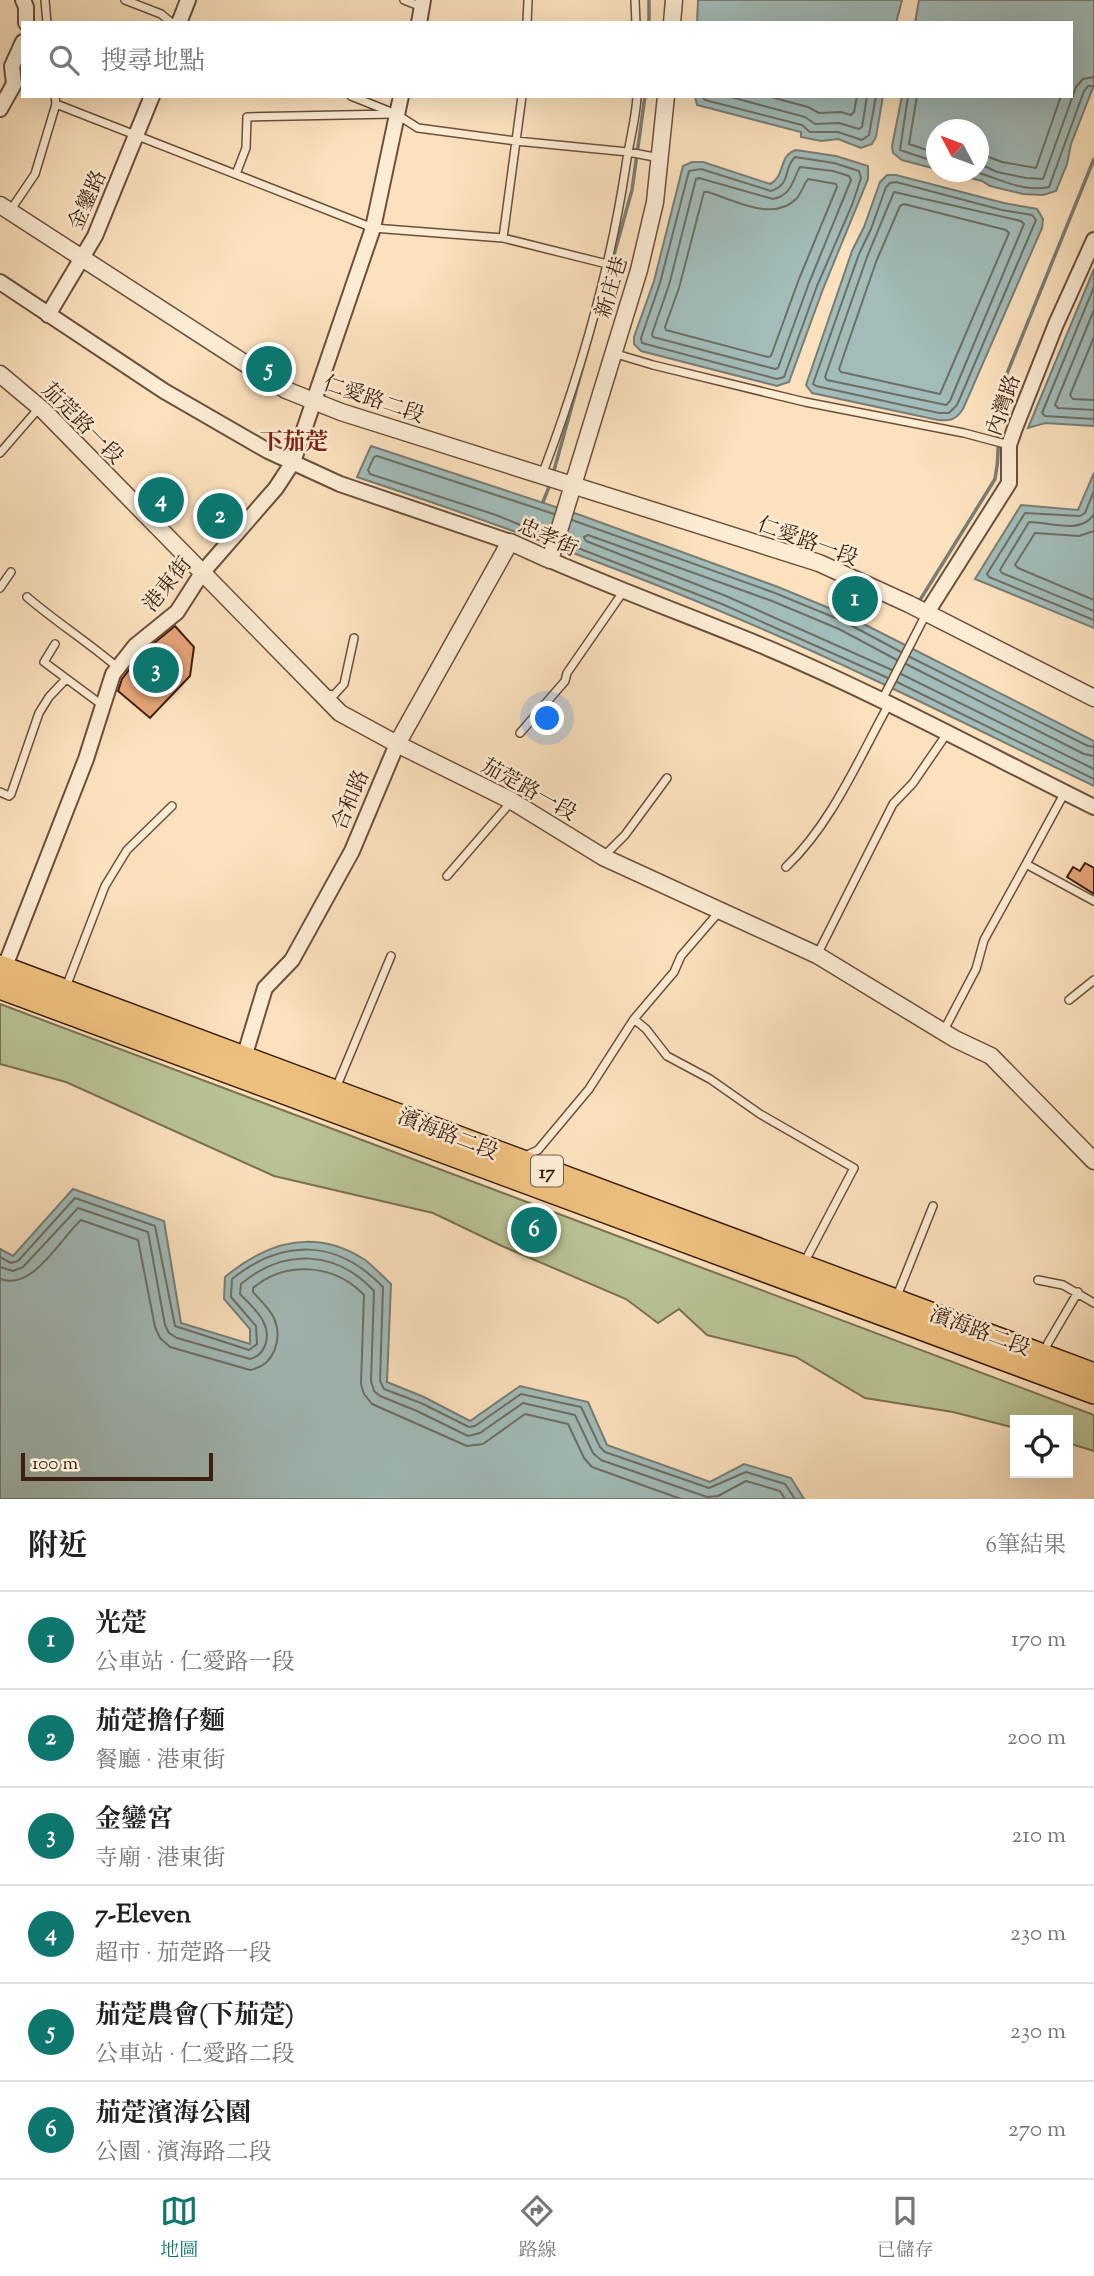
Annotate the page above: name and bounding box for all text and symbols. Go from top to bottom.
search box [21,21,1073,98]
icon: search [45,41,83,79]
text: 搜尋地點 [101,44,205,81]
north arrow [926,119,989,182]
street label: 金鑾路 [62,166,115,236]
street label: 新庄巷 [589,253,636,322]
pin: 5 [246,343,292,395]
street label: 仁愛路二段 [319,370,428,432]
street label: 內灣路 [980,371,1029,440]
street label: 茄萣路一段 [34,377,129,472]
district label: 下茄萣 [260,427,329,460]
pin: 4 [138,474,184,526]
pin: 2 [197,490,243,542]
street label: 仁愛路一段 [753,511,862,575]
street label: 忠孝街 [512,512,582,565]
street label: 港東街 [137,551,200,619]
pin: 1 [832,573,878,625]
pin: 3 [133,644,179,696]
your location [530,701,564,735]
street label: 茄萣路一段 [475,752,581,829]
street label: 合和路 [326,766,378,836]
street label: 濱海路二段 [393,1103,502,1169]
road number: 17 [531,1156,563,1186]
pin: 6 [511,1204,557,1256]
street label: 濱海路二段 [925,1301,1034,1365]
map controls [1010,1415,1073,1478]
button: locate [1010,1415,1073,1478]
scale bar [21,1450,214,1482]
text: 100 m [32,1451,78,1478]
text: 附近 [28,1526,88,1569]
text: 6筆結果 [986,1530,1066,1563]
text: 光萣 [95,1606,147,1643]
text: 1 [47,1624,55,1657]
text: 170 m [1011,1624,1066,1657]
text: 公車站 · 仁愛路一段 [95,1647,295,1680]
text: 茄萣擔仔麵 [95,1704,225,1741]
text: 2 [46,1722,56,1755]
text: 200 m [1007,1722,1066,1755]
text: 餐廳 · 港東街 [95,1745,226,1778]
text: 金鑾宮 [95,1802,173,1839]
text: 3 [46,1820,56,1853]
text: 210 m [1012,1820,1066,1853]
text: 寺廟 · 港東街 [95,1843,226,1876]
text: 7-Eleven [95,1897,191,1934]
text: 4 [45,1918,57,1951]
text: 230 m [1010,1918,1066,1951]
text: 超市 · 茄萣路一段 [95,1938,272,1971]
text: 茄萣農會(下茄萣) [95,1998,294,2035]
text: 5 [47,2016,55,2049]
text: 230 m [1010,2016,1066,2049]
text: 公車站 · 仁愛路二段 [95,2039,295,2072]
text: 茄萣濱海公園 [95,2096,251,2133]
text: 6 [45,2114,57,2147]
text: 270 m [1008,2114,1066,2147]
text: 公園 · 濱海路二段 [95,2137,272,2170]
tab: 地圖 [160,2192,198,2265]
tab: 路線 [518,2192,557,2265]
tab: 已儲存 [877,2192,934,2265]

